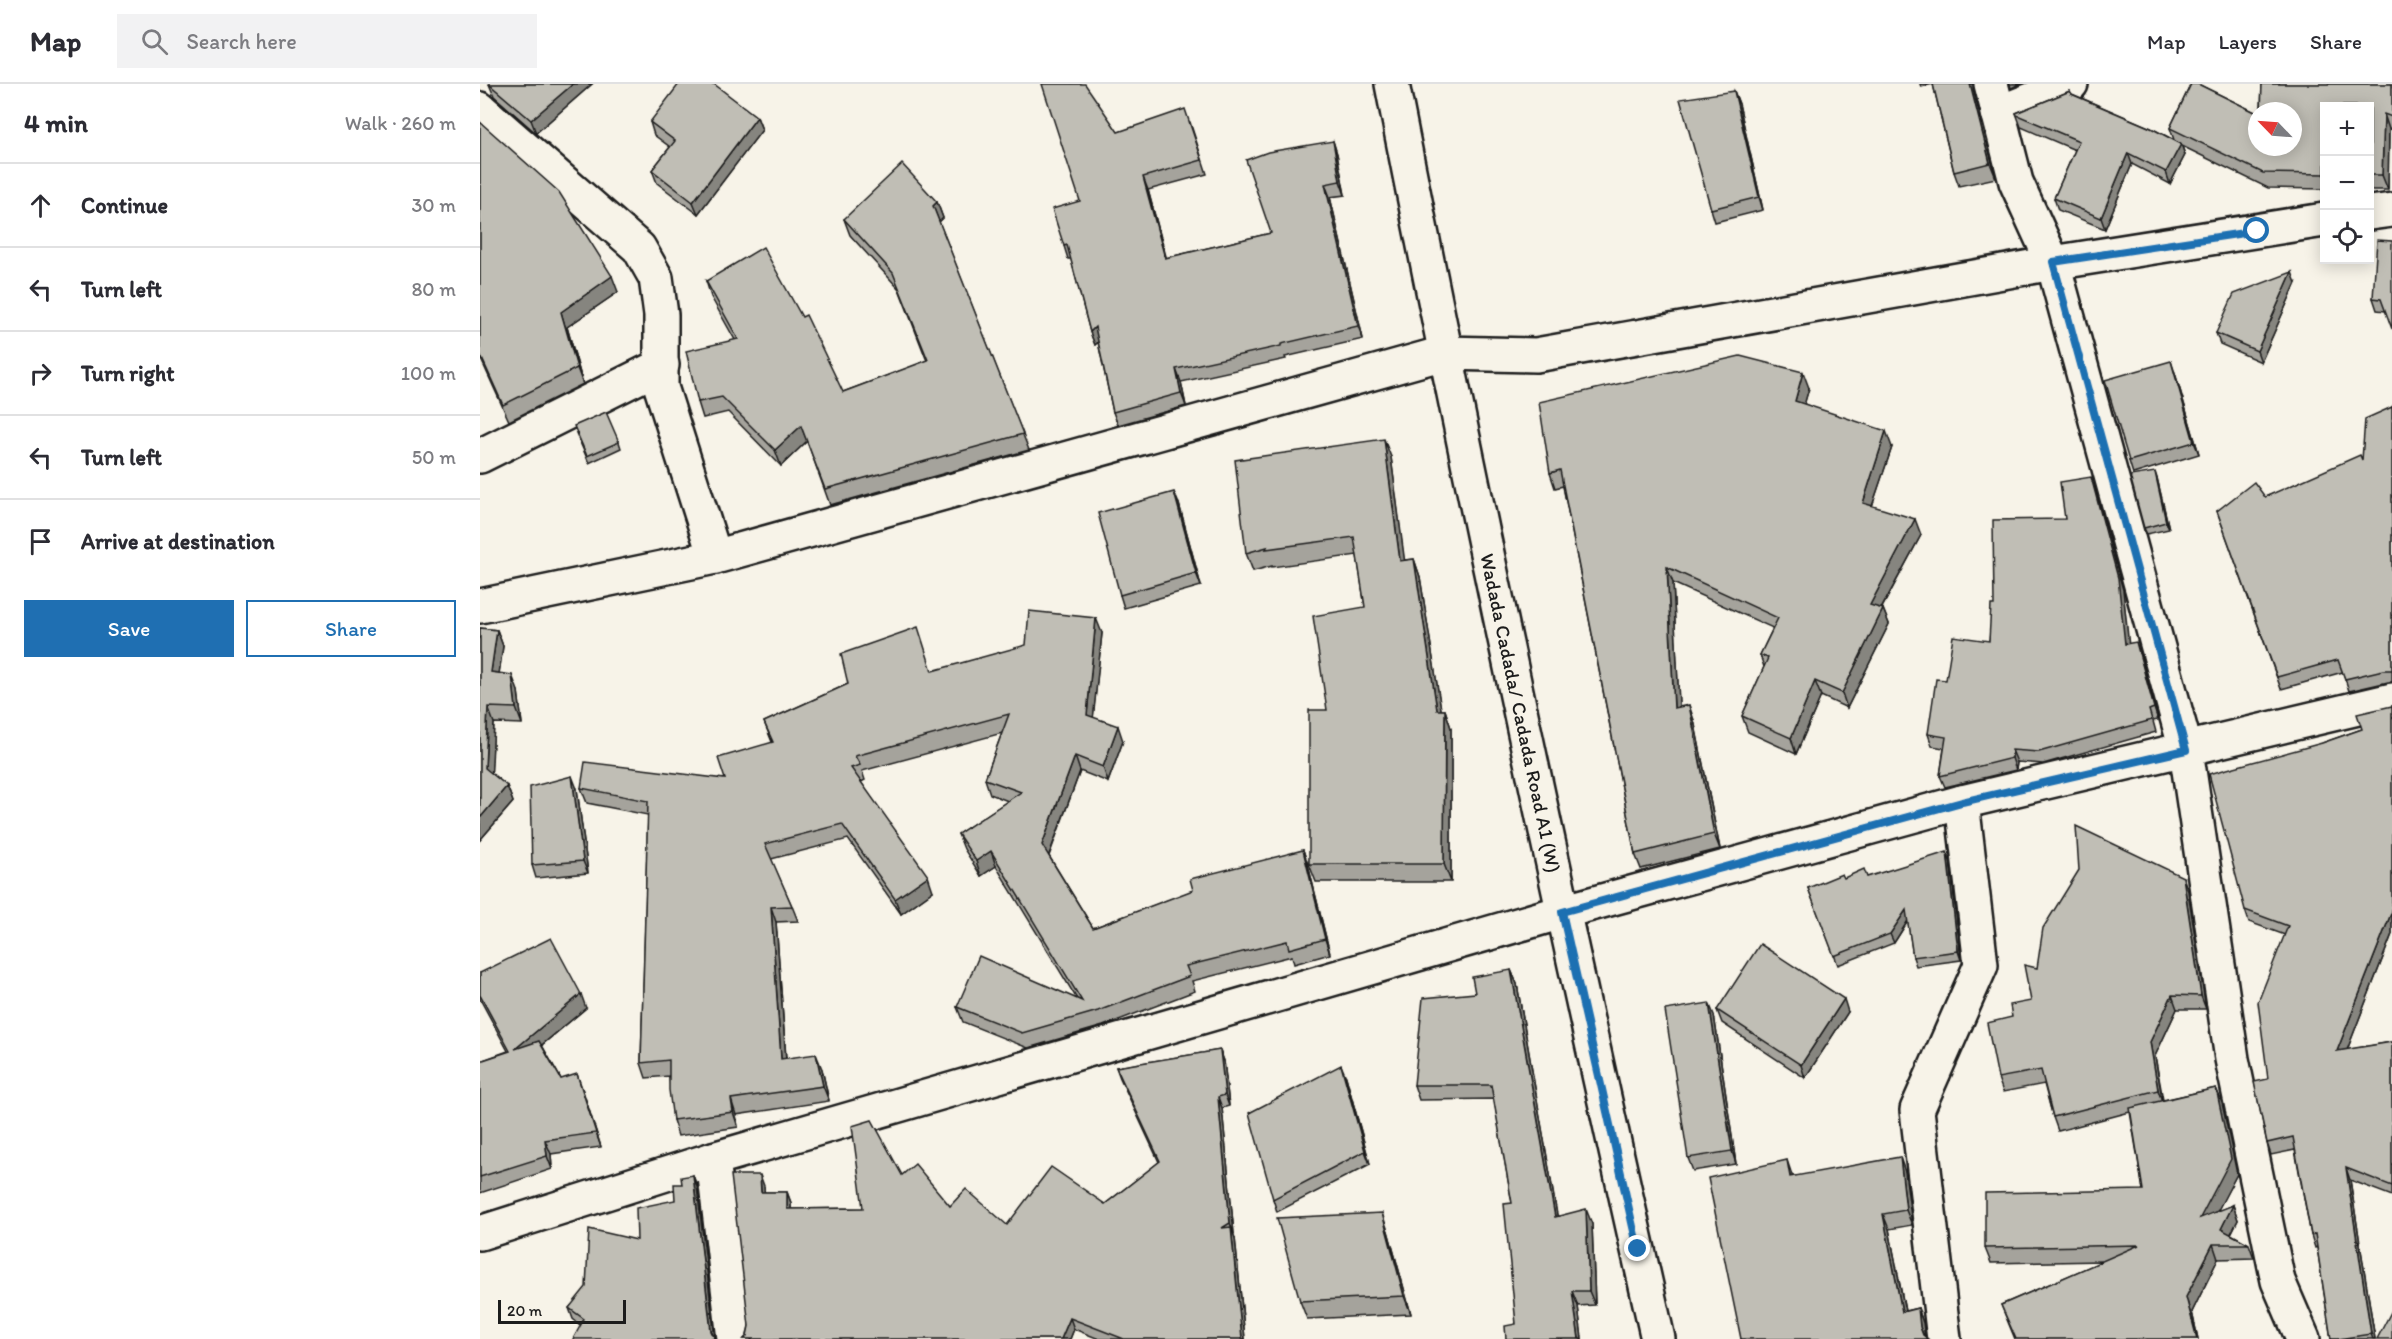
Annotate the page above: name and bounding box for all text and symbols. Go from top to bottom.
search box [117,14,537,68]
text: Map [30,24,81,58]
icon: search [138,25,171,58]
text: Search here [186,28,297,55]
text: Map [2147,29,2186,54]
text: Layers [2219,29,2277,54]
text: Share [2310,29,2362,54]
north arrow [2248,102,2302,156]
map controls [2320,102,2374,264]
button: + [2320,102,2374,156]
text: 4 min [24,107,88,139]
text: Walk · 260 m [345,111,456,135]
button: − [2320,156,2374,210]
icon: ahead [24,189,57,222]
text: Continue [81,192,168,219]
text: 30 m [411,193,456,217]
button: locate [2320,210,2374,264]
route start [2243,217,2269,243]
icon: left [24,273,57,306]
text: Turn left [81,276,162,303]
text: 80 m [411,277,456,301]
icon: right [24,357,57,390]
text: Turn right [81,360,175,387]
text: 100 m [401,361,456,385]
icon: left [24,441,57,474]
text: Turn left [81,444,162,471]
text: 50 m [412,445,456,469]
icon: arrive [24,525,57,558]
text: Arrive at destination [81,528,275,555]
street label: Wadada Cadada/ Cadada Road A1 (W) [1475,551,1566,875]
button: Save [24,600,234,657]
button: Share [246,600,456,657]
route end [1624,1235,1650,1261]
scale bar [498,1297,626,1324]
text: 20 m [507,1301,542,1320]

